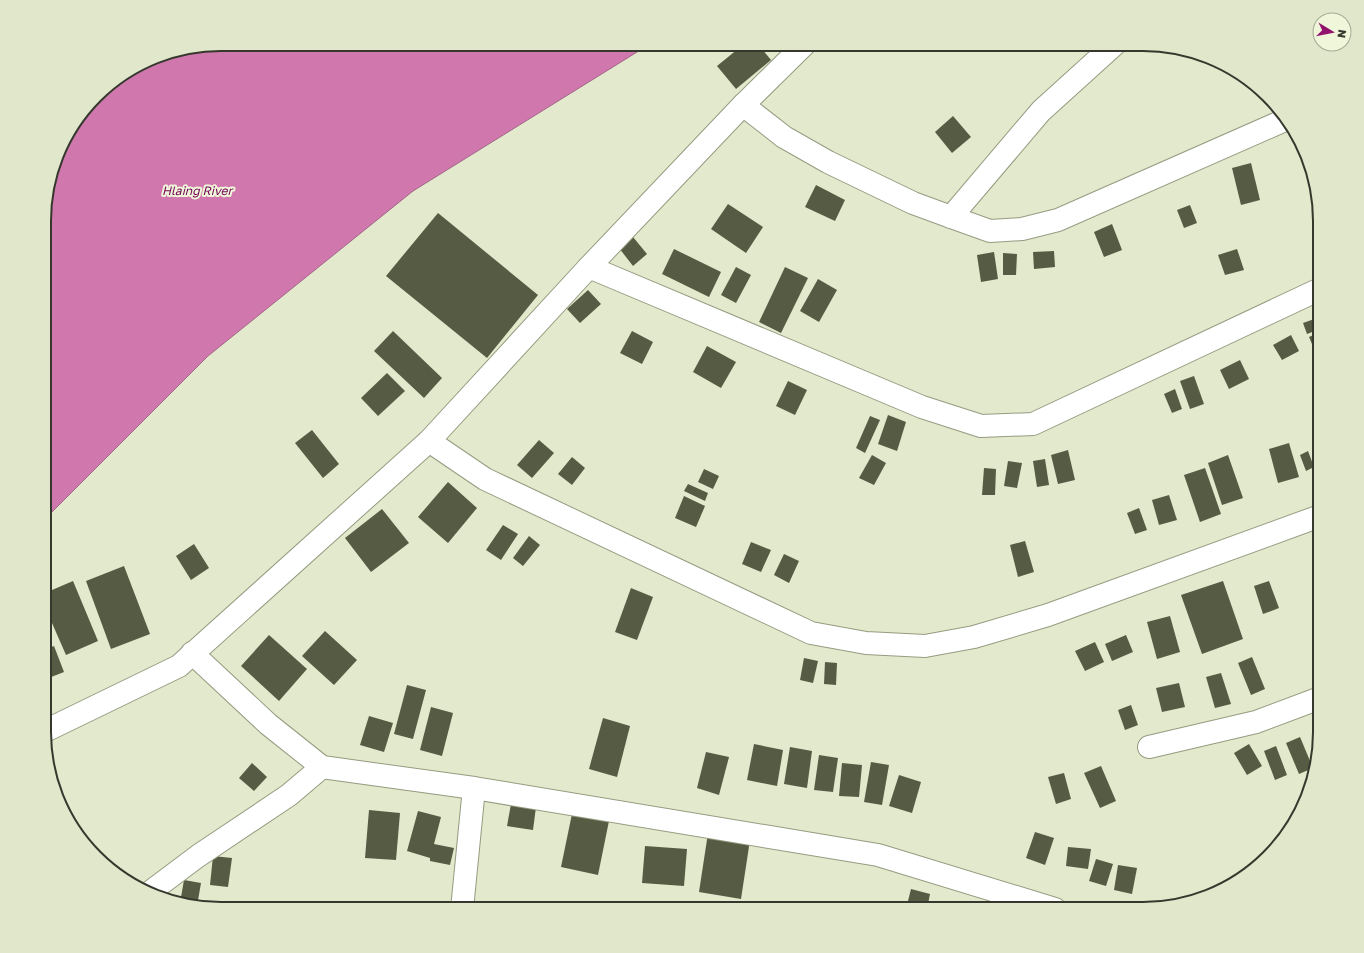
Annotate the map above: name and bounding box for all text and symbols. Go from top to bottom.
north arrow [1312,12,1352,52]
text: N [1335,29,1349,39]
water label: Hlaing River [162,183,234,198]

